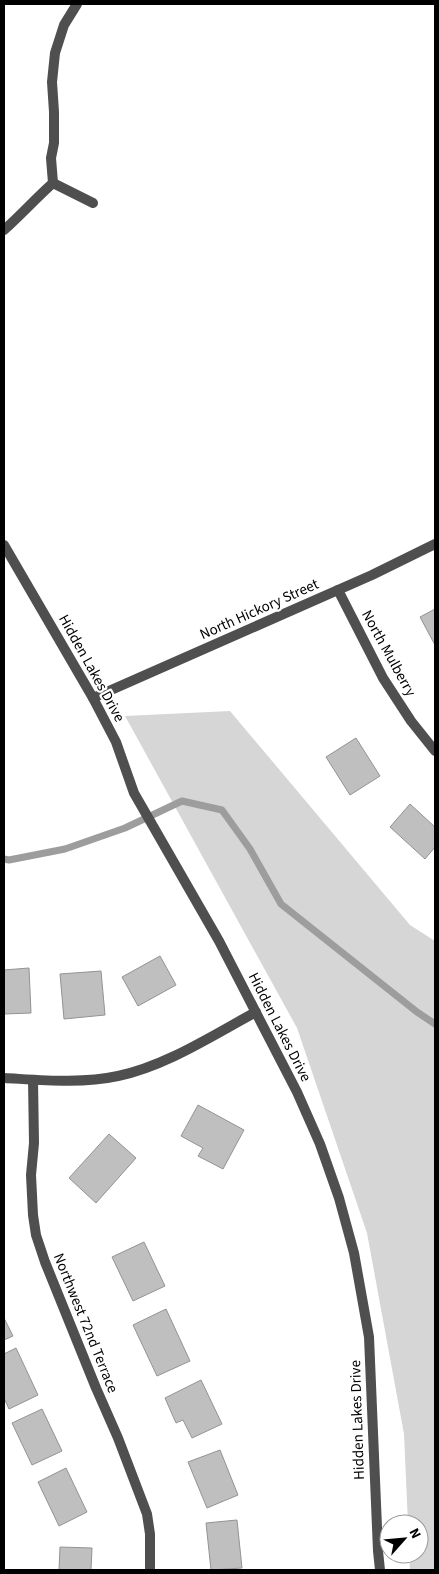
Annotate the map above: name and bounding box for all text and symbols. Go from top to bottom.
street label: North Hickory Street [196,574,322,645]
street label: North Mulberry [356,606,421,700]
street label: Hidden Lakes Drive [53,611,130,726]
street label: Hidden Lakes Drive [243,969,316,1085]
street label: Northwest 72nd Terrace [48,1250,123,1396]
street label: Hidden Lakes Drive [345,1360,370,1480]
north arrow [379,1514,429,1564]
text: N [404,1525,426,1542]

